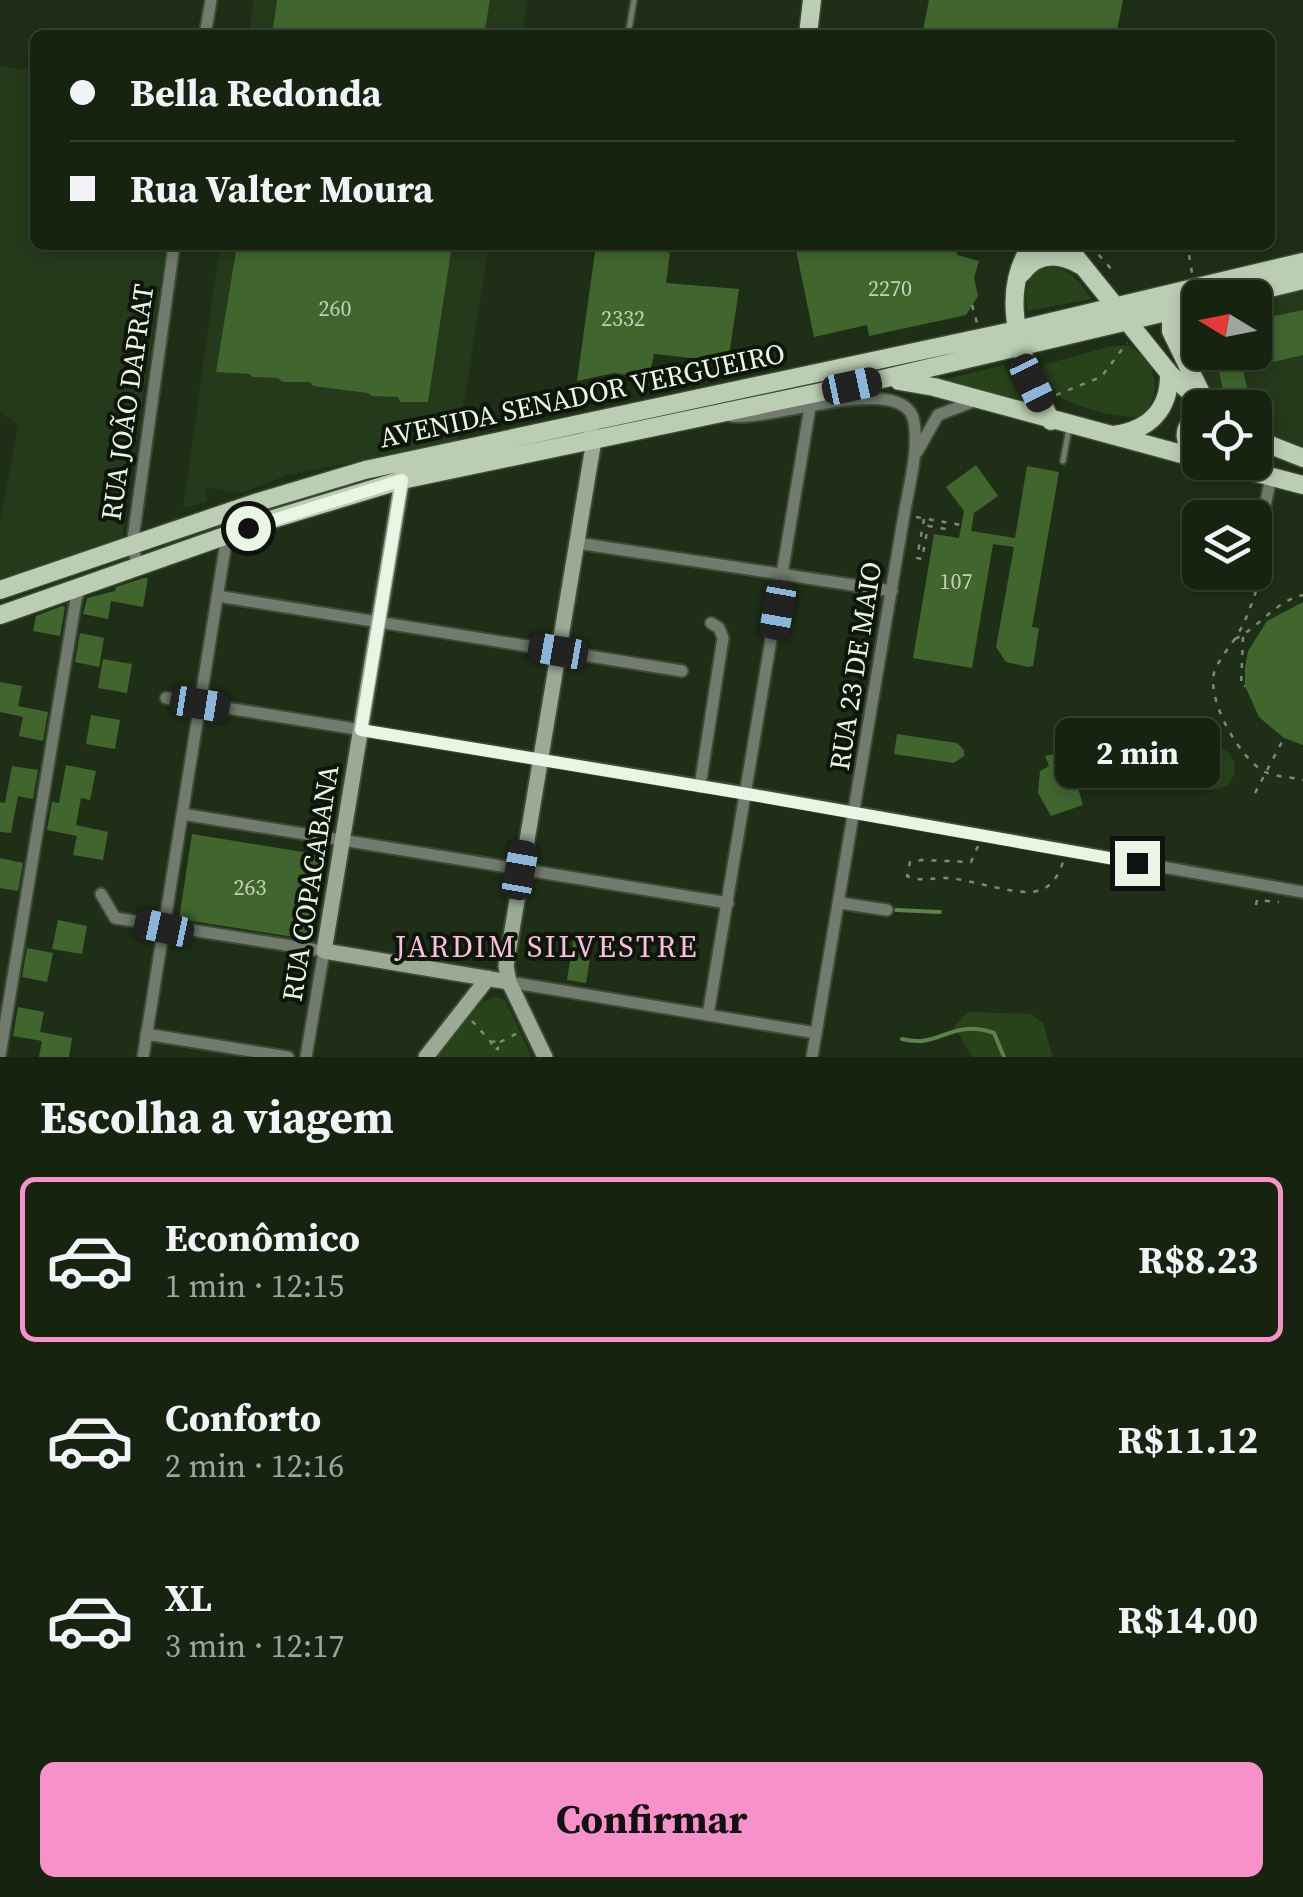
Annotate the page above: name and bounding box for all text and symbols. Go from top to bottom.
text: Bella Redonda [130,67,382,119]
text: Rua Valter Moura [130,163,434,215]
house number: 2270 [868,273,912,303]
north arrow [1182,280,1272,370]
map controls [1182,280,1272,590]
street label: RUA JOÃO DAPRAT [92,281,162,523]
house number: 260 [318,293,352,323]
house number: 2332 [601,303,645,333]
street label: AVENIDA SENADOR VERGUEIRO [376,333,788,457]
car [1005,349,1059,417]
car [820,365,884,407]
button: locate [1182,390,1272,480]
button: layers [1182,500,1272,590]
route start [226,506,271,551]
street label: RUA 23 DE MAIO [820,559,890,773]
house number: 107 [939,566,973,596]
car [758,578,798,642]
car [526,631,590,671]
car [168,684,232,724]
callout: 2 min [1054,718,1220,788]
text: 2 min [1096,731,1179,775]
street label: RUA COPACABANA [273,762,348,1004]
car [500,838,540,902]
route end [1115,841,1160,886]
house number: 263 [233,872,267,902]
car [132,907,196,949]
district label: JARDIM SILVESTRE [394,926,699,967]
text: Escolha a viagem [40,1086,394,1148]
text: Econômico [165,1212,360,1264]
icon: car [45,1215,135,1305]
text: R$8.23 [1138,1234,1258,1286]
text: 1 min · 12:15 [165,1264,344,1308]
text: Conforto [165,1392,321,1444]
icon: car [45,1395,135,1485]
text: R$11.12 [1118,1414,1258,1466]
text: 2 min · 12:16 [165,1444,344,1488]
text: XL [165,1572,212,1624]
icon: car [45,1575,135,1665]
text: R$14.00 [1118,1594,1258,1646]
text: 3 min · 12:17 [165,1624,344,1668]
button: Confirmar [40,1762,1263,1877]

